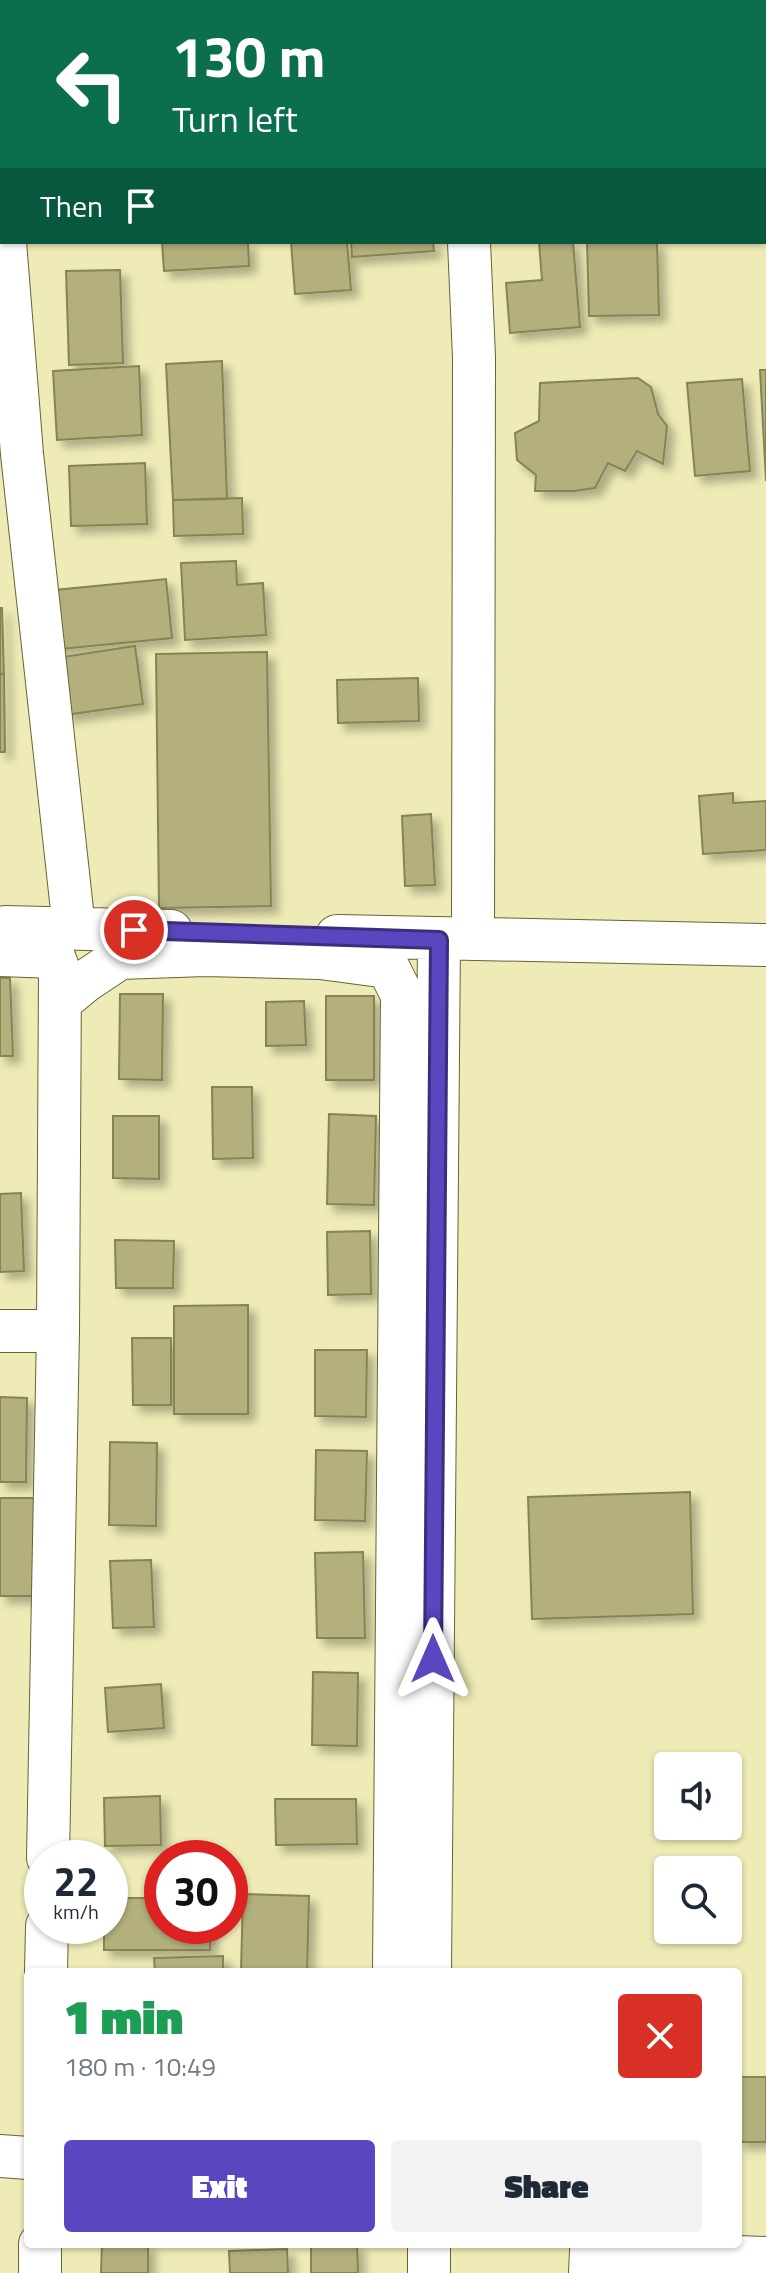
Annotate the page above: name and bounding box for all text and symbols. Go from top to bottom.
text: 130 m [172,14,325,99]
icon: left [40,32,144,136]
text: Turn left [172,91,298,146]
text: Then [40,183,103,229]
icon: arrive [119,184,163,228]
pin [100,896,168,964]
icon: arrive [112,908,156,952]
position arrow [391,1617,475,1701]
map controls [654,1752,742,1944]
button: sound [654,1752,742,1840]
speed limit sign: 30 [144,1840,248,1944]
text: 22 [54,1851,98,1912]
button: search [654,1856,742,1944]
text: km/h [53,1896,99,1927]
text: 1 min [64,1980,183,2053]
button: close [618,1994,702,2078]
text: 180 m · 10:49 [64,2047,216,2086]
button: Exit [64,2140,375,2232]
button: Share [391,2140,702,2232]

